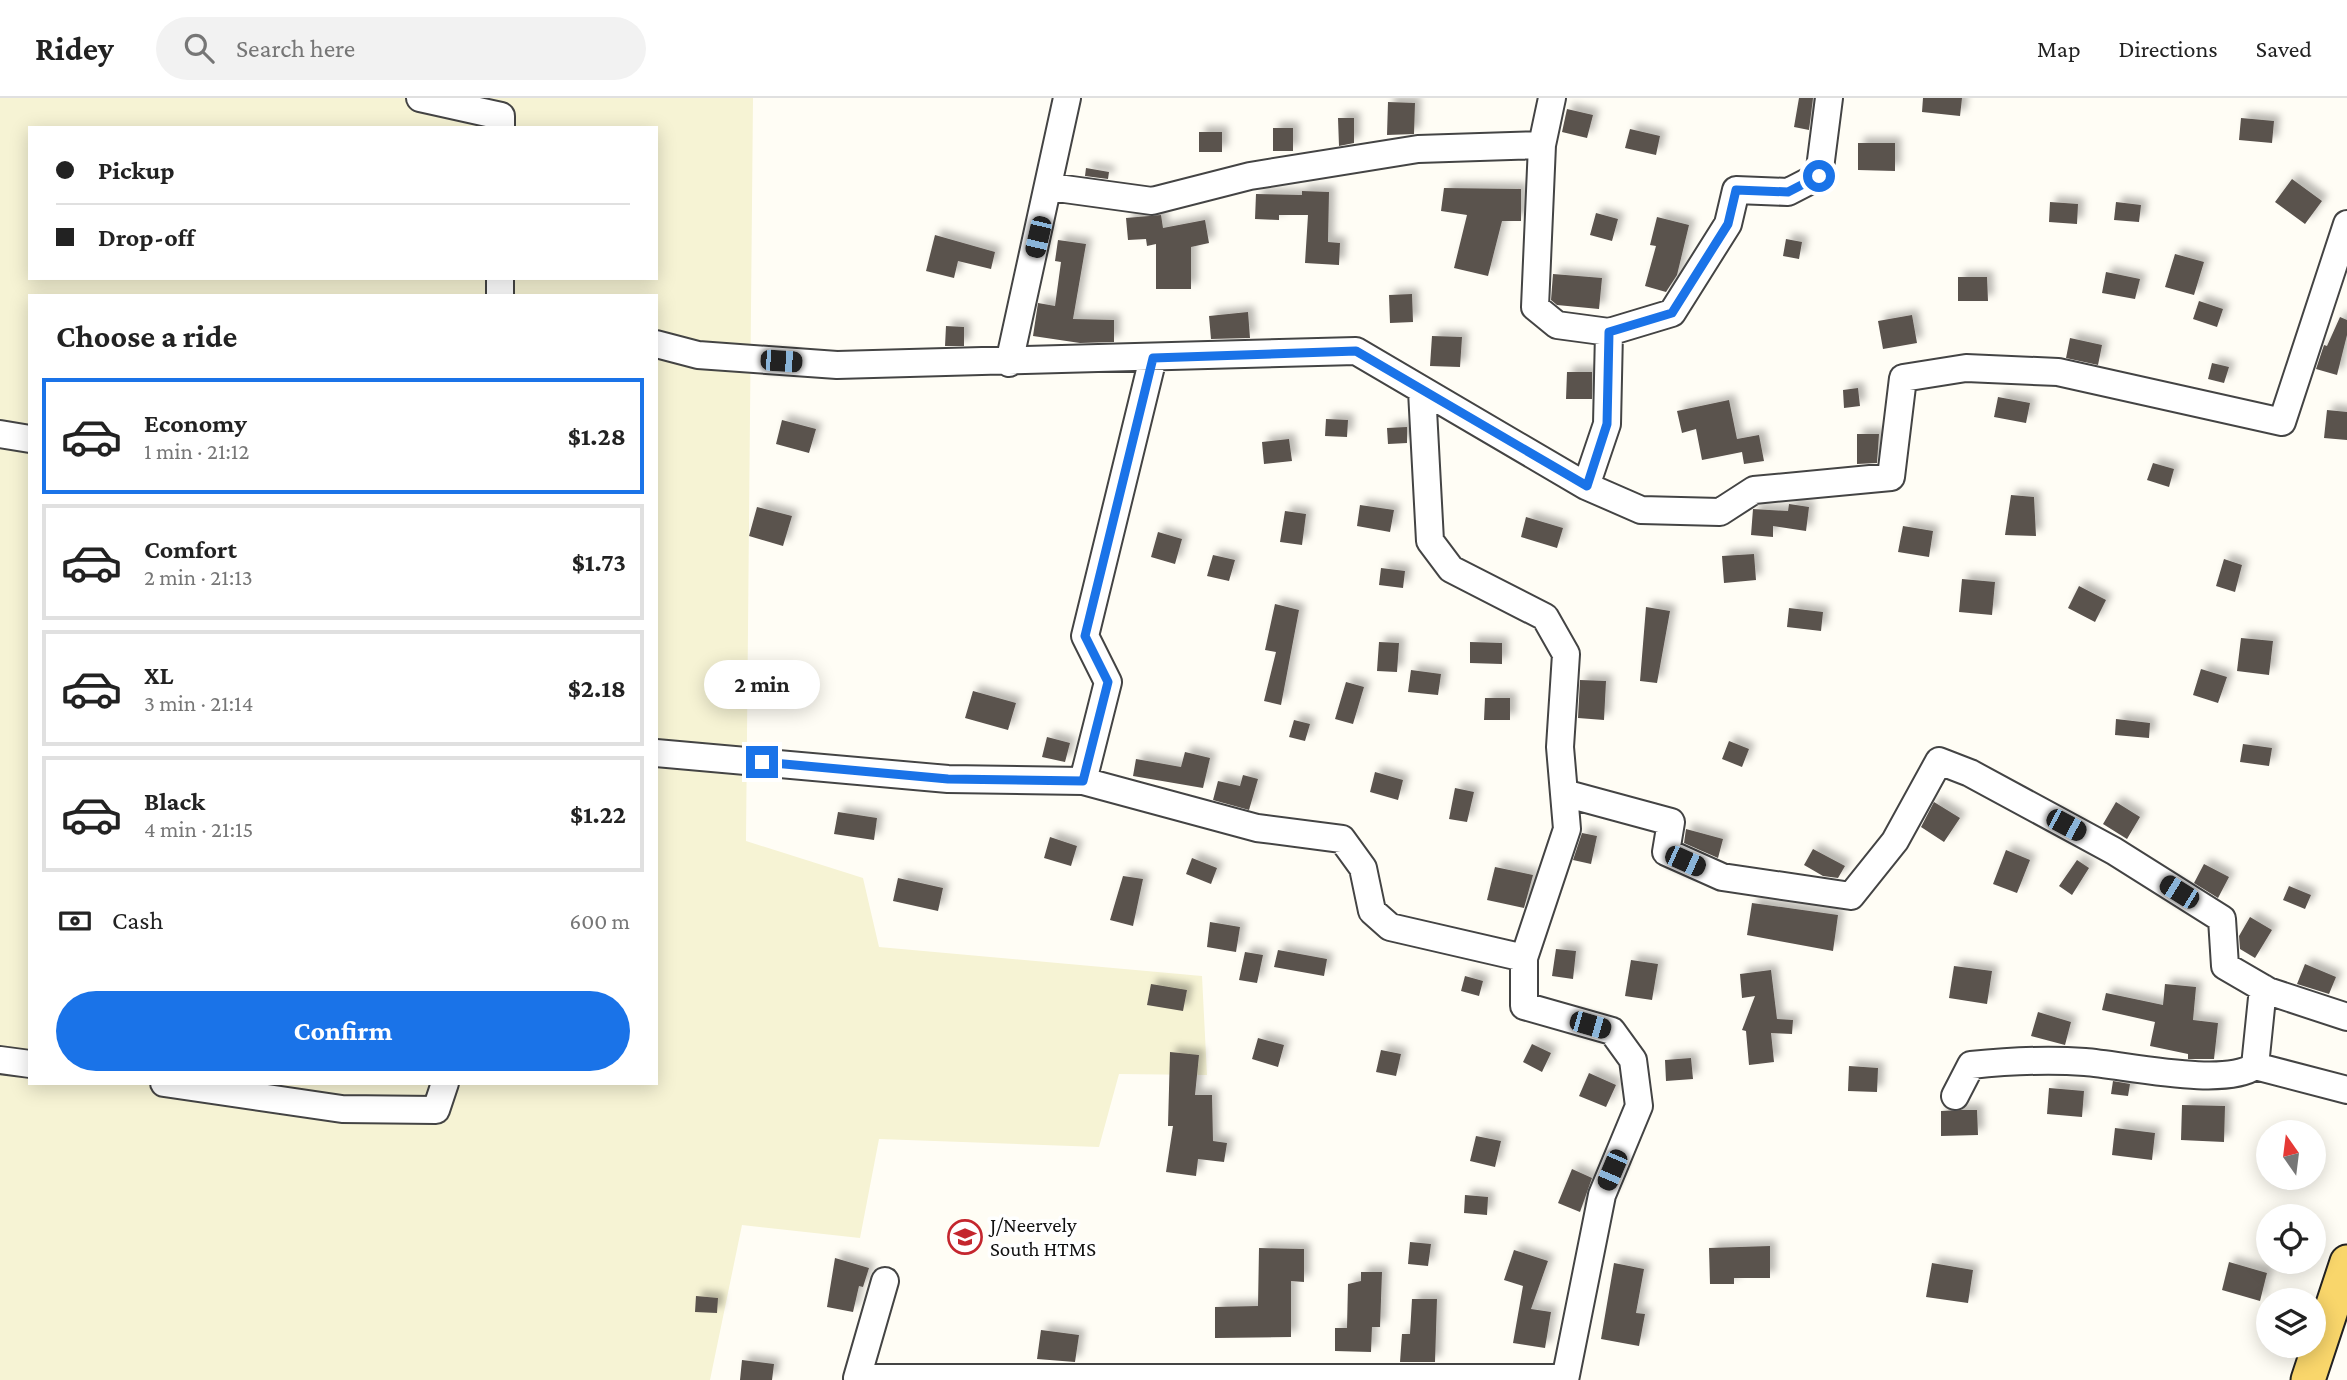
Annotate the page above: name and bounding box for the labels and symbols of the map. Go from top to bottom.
route start [1803,160,1835,192]
car [1024,214,1053,260]
car [760,349,803,373]
callout: 2 min [704,660,820,710]
route end [746,746,778,778]
car [2043,806,2090,844]
car [1662,843,1709,879]
car [2156,872,2203,912]
car [1567,1009,1614,1041]
north arrow [2256,1120,2326,1190]
car [1595,1147,1630,1193]
place label: J/Neervely South HTMS [988,1213,1096,1261]
school or university icon: J/Neervely South HTMS [946,1218,984,1256]

